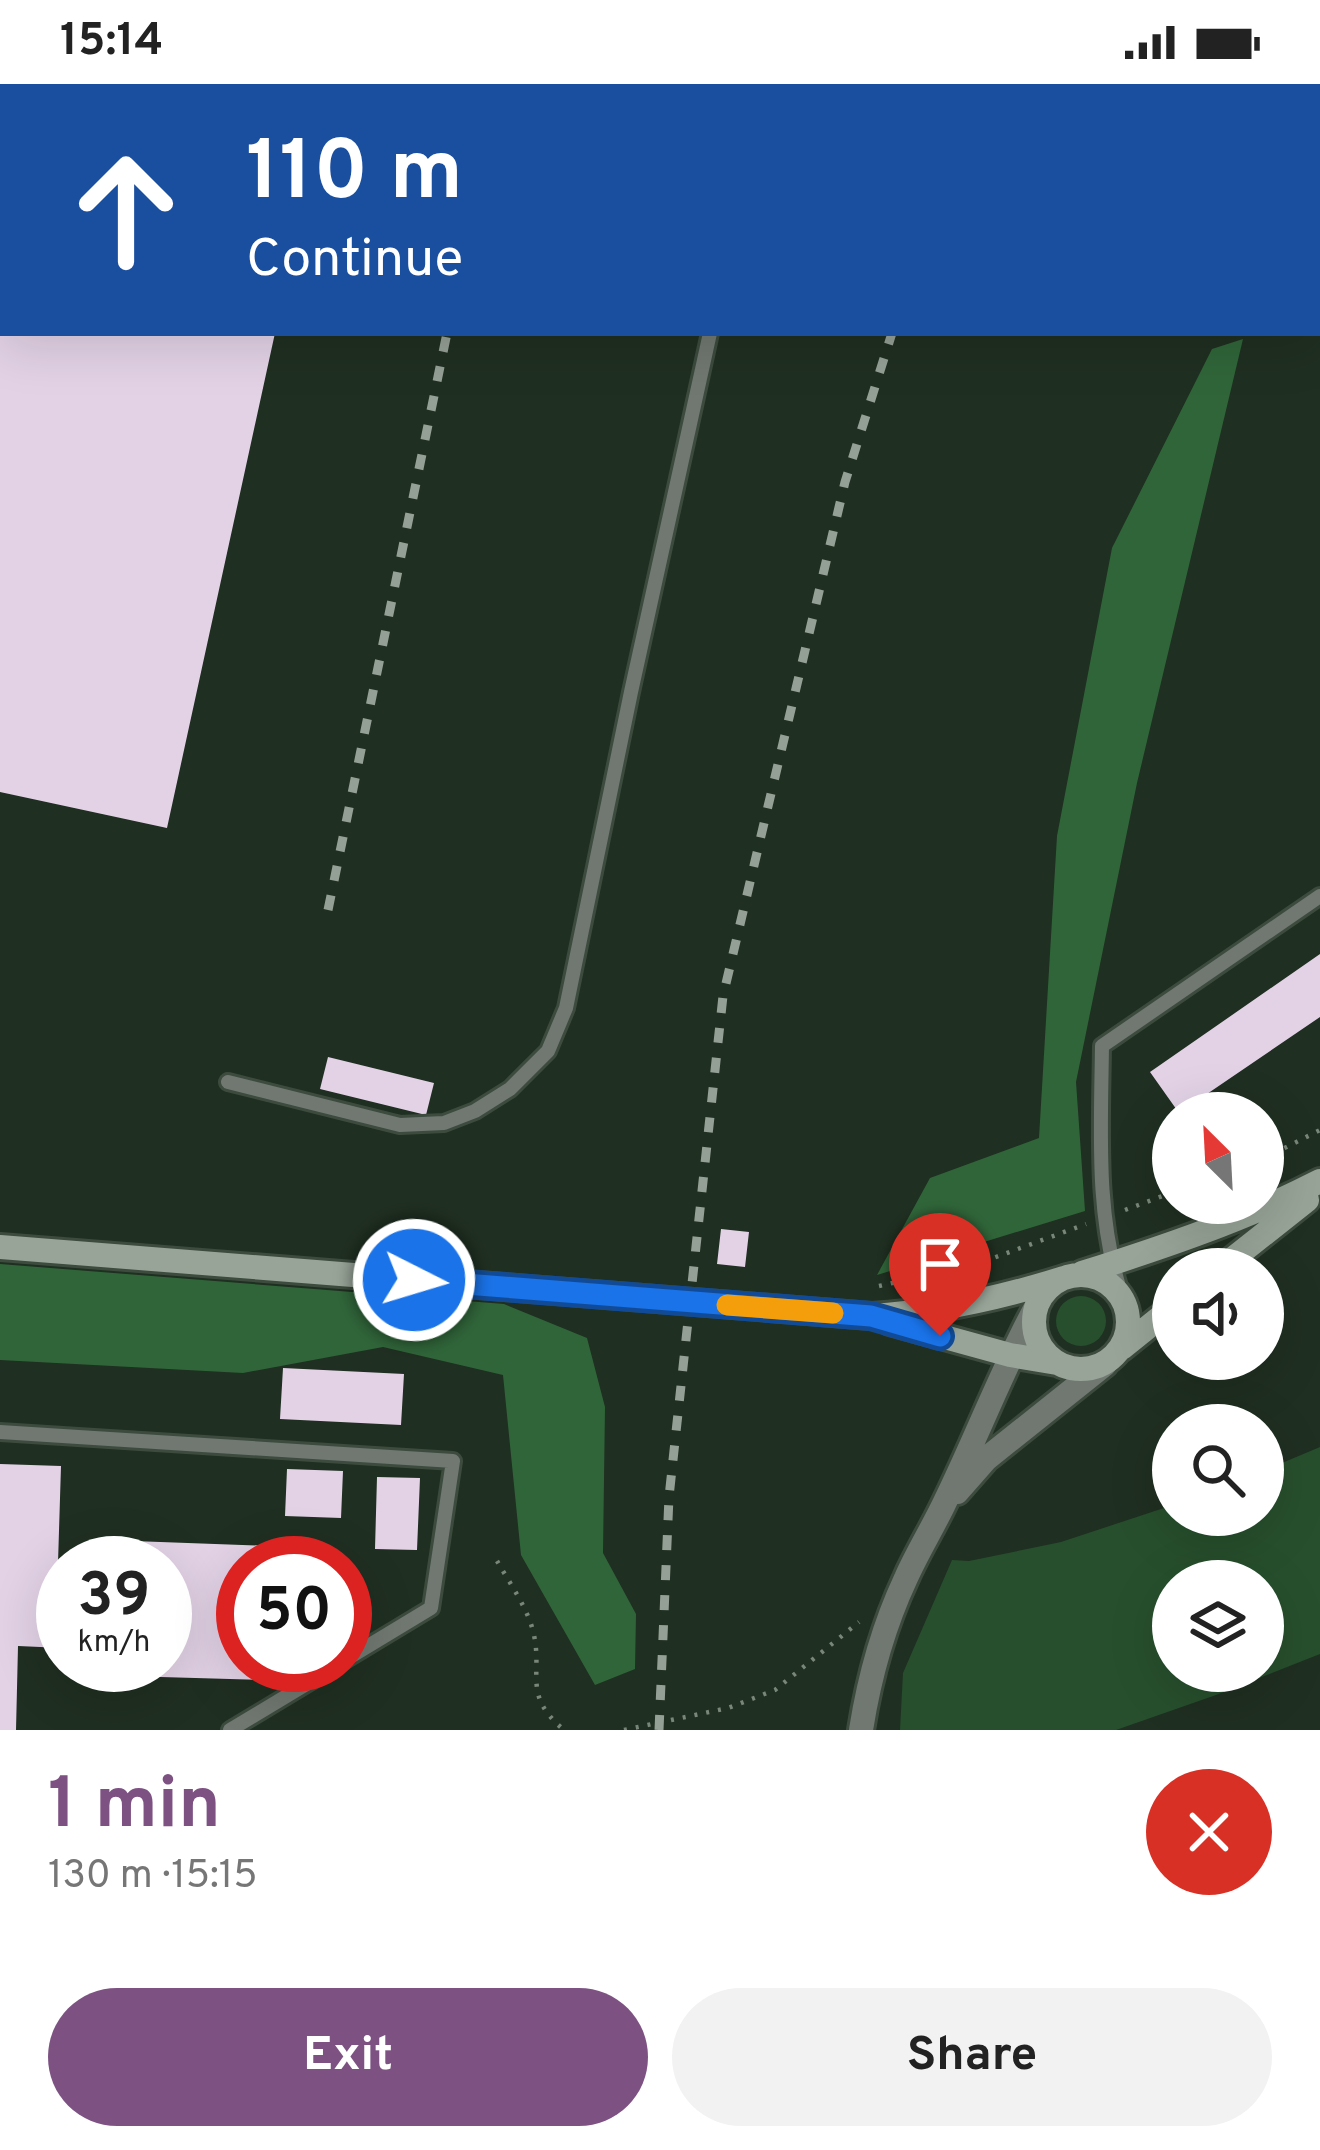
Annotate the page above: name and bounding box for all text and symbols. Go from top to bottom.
text: 15:14 [60,14,163,71]
text: 110 m [246,123,463,229]
icon: ahead [48,132,204,288]
text: Continue [246,227,463,296]
north arrow [1152,1092,1284,1224]
map controls [1152,1092,1284,1692]
pin [889,1213,991,1336]
position arrow [351,1217,477,1343]
icon: arrive [907,1231,973,1297]
button: sound [1152,1248,1284,1380]
button: search [1152,1404,1284,1536]
speed limit sign: 50 [216,1536,372,1692]
button: layers [1152,1560,1284,1692]
text: 39 [78,1561,150,1637]
text: km/h [78,1625,150,1662]
text: 1 min [48,1762,221,1854]
button: close [1146,1769,1272,1895]
text: 130 m · 15:15 [48,1853,258,1902]
button: Exit [48,1988,648,2126]
button: Share [672,1988,1272,2126]

